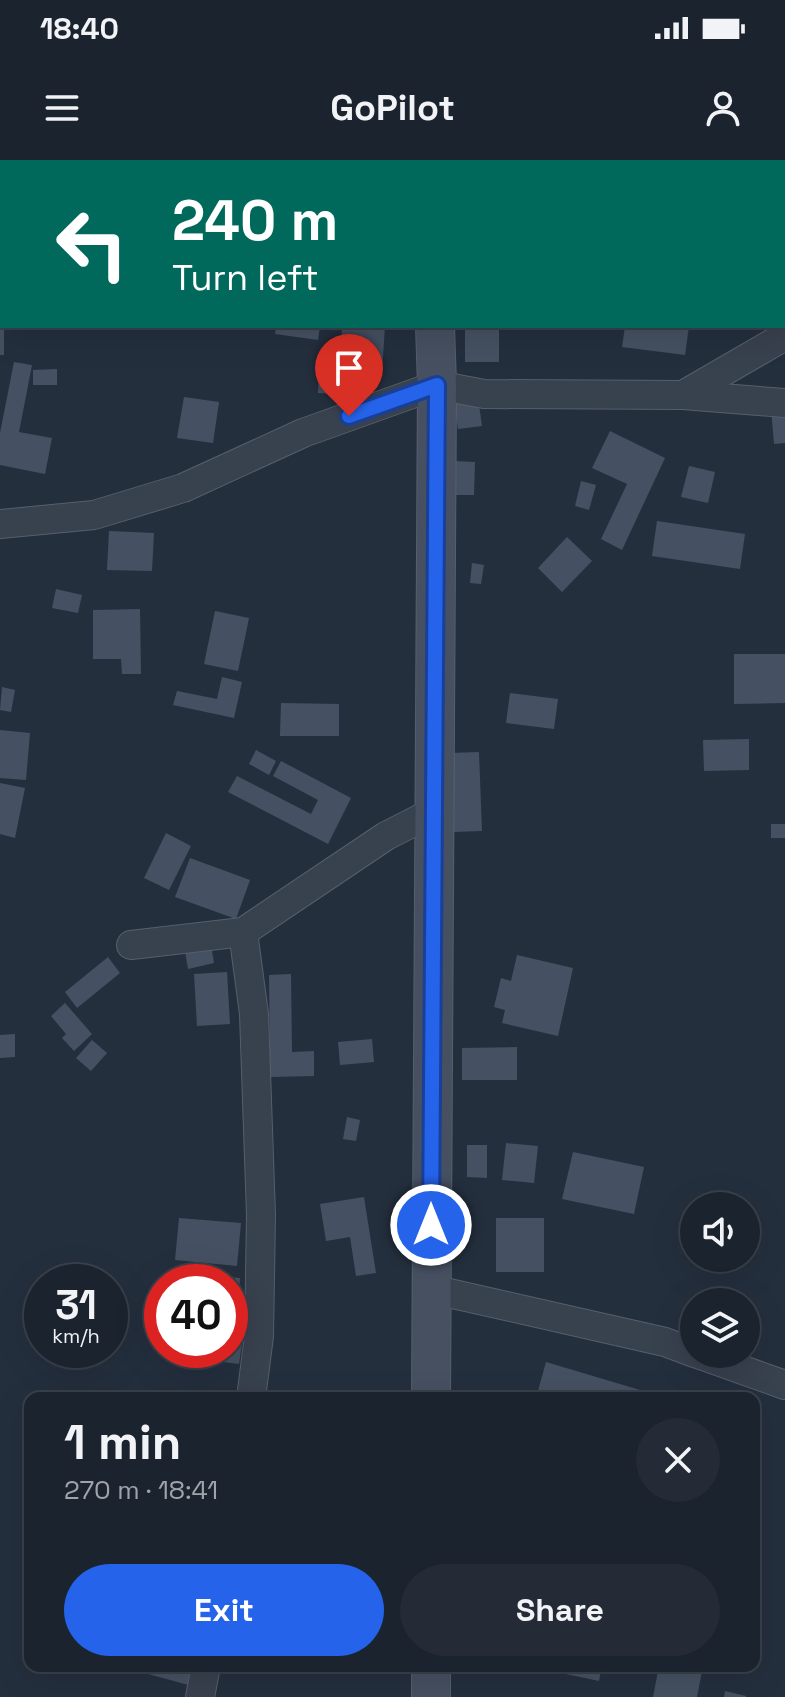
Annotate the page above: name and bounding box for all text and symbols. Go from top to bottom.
text: 18:40 [40,9,119,48]
text: GoPilot [330,85,455,131]
icon: menu [40,86,84,130]
icon: person [701,86,745,130]
text: 240 m [172,185,338,256]
icon: left [40,192,144,296]
text: Turn left [172,255,319,301]
pin [315,334,383,416]
icon: arrive [327,346,371,390]
position arrow [389,1183,473,1267]
map controls [680,1192,760,1368]
button: sound [680,1192,760,1272]
speed limit sign: 40 [144,1264,248,1368]
text: 31 [55,1280,97,1331]
button: layers [680,1288,760,1368]
text: km/h [52,1323,100,1349]
text: 1 min [64,1412,181,1473]
button: close [636,1418,720,1502]
text: 270 m · 18:41 [64,1473,218,1507]
button: Exit [64,1564,384,1656]
button: Share [400,1564,720,1656]

